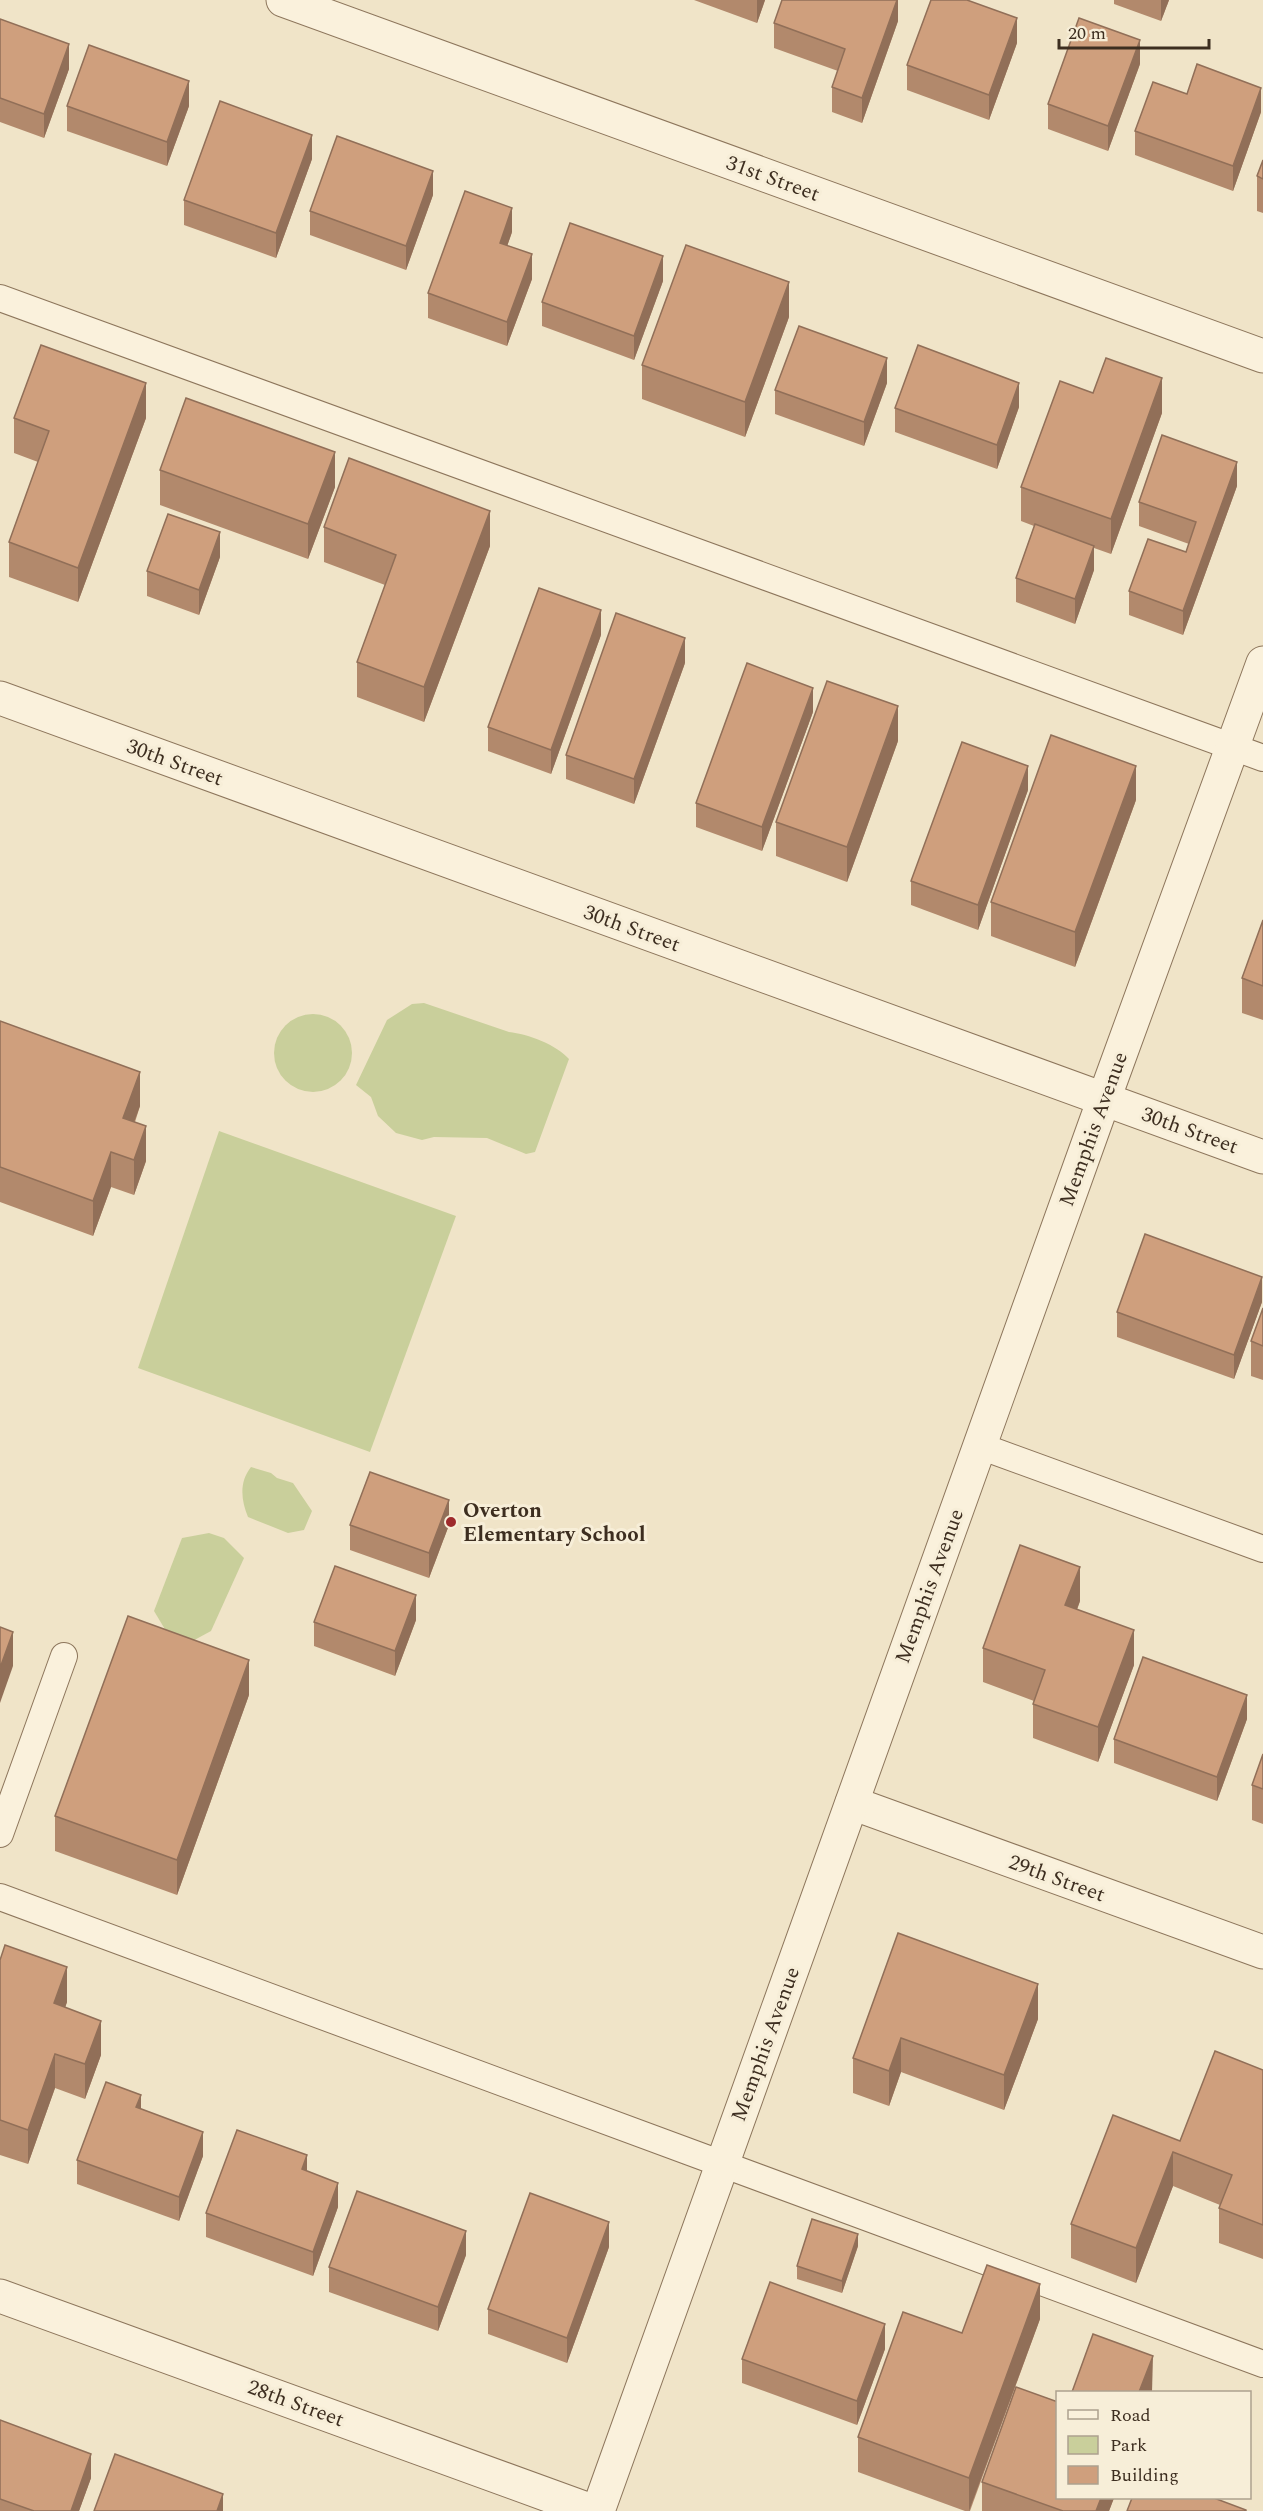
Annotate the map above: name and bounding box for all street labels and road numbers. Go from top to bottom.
street label: 31st Street [721,147,824,211]
street label: 30th Street [122,731,228,795]
street label: 30th Street [579,897,685,961]
street label: Memphis Avenue [1051,1047,1137,1211]
street label: 30th Street [1137,1099,1243,1163]
street label: Memphis Avenue [887,1504,973,1668]
street label: 29th Street [1004,1847,1110,1911]
street label: Memphis Avenue [723,1962,809,2126]
street label: 28th Street [243,2372,349,2436]

